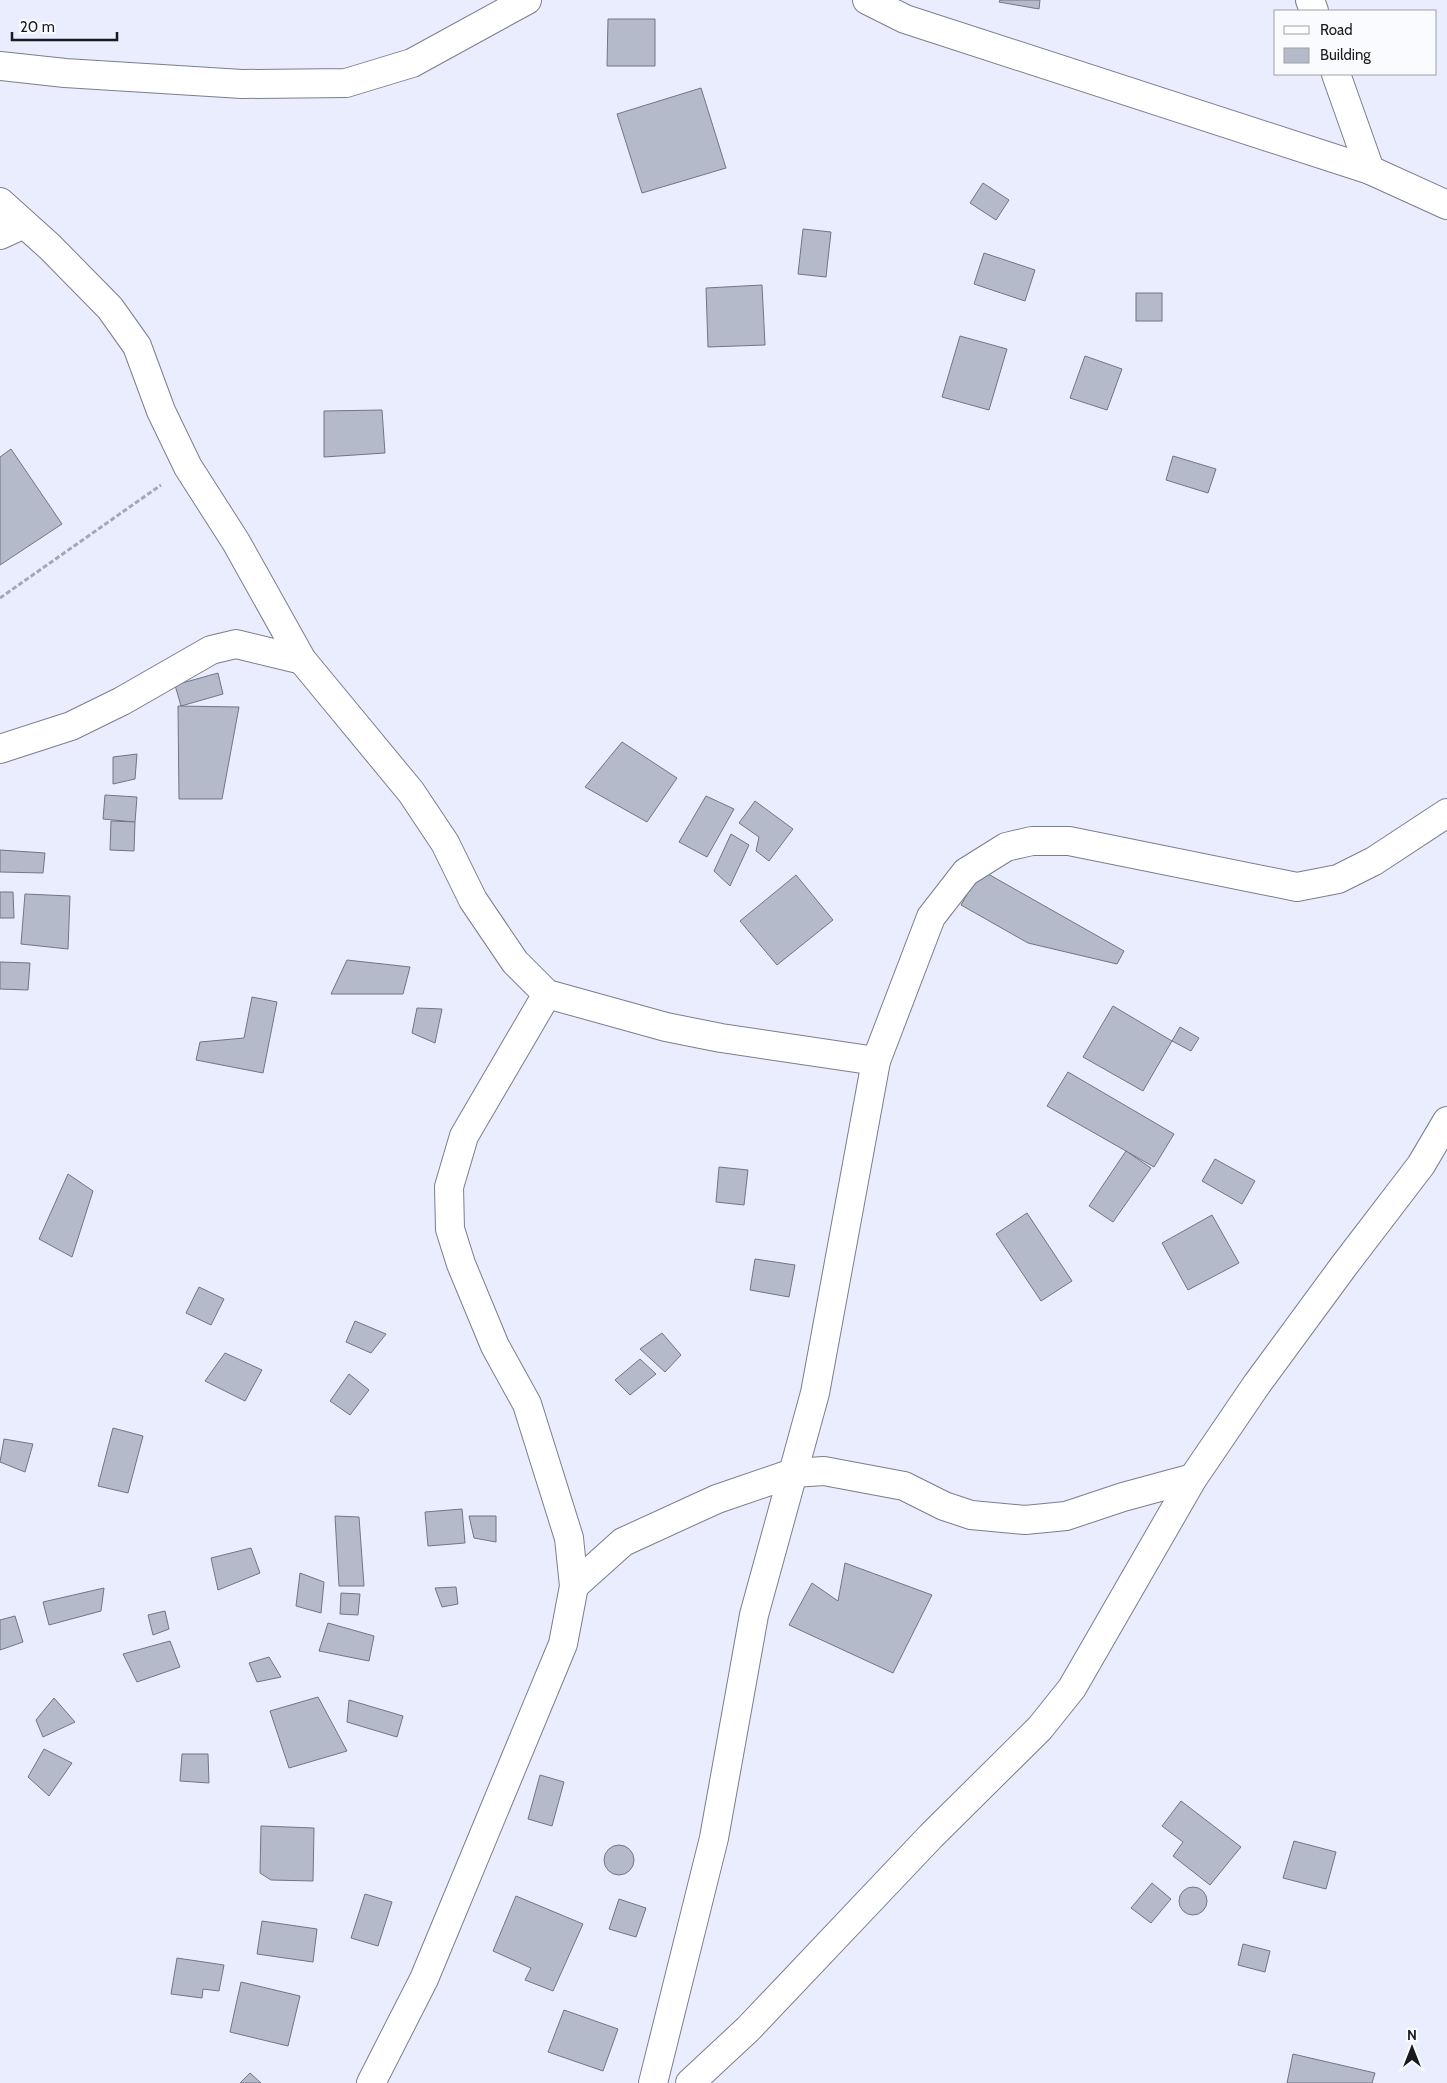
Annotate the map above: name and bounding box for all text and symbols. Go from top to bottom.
scale bar [12,10,118,42]
legend [1274,10,1437,75]
text: 20 m [20,18,55,36]
text: Road [1320,21,1353,39]
text: Building [1320,46,1371,64]
north arrow [1387,2023,1437,2073]
text: N [1407,2026,1417,2044]

